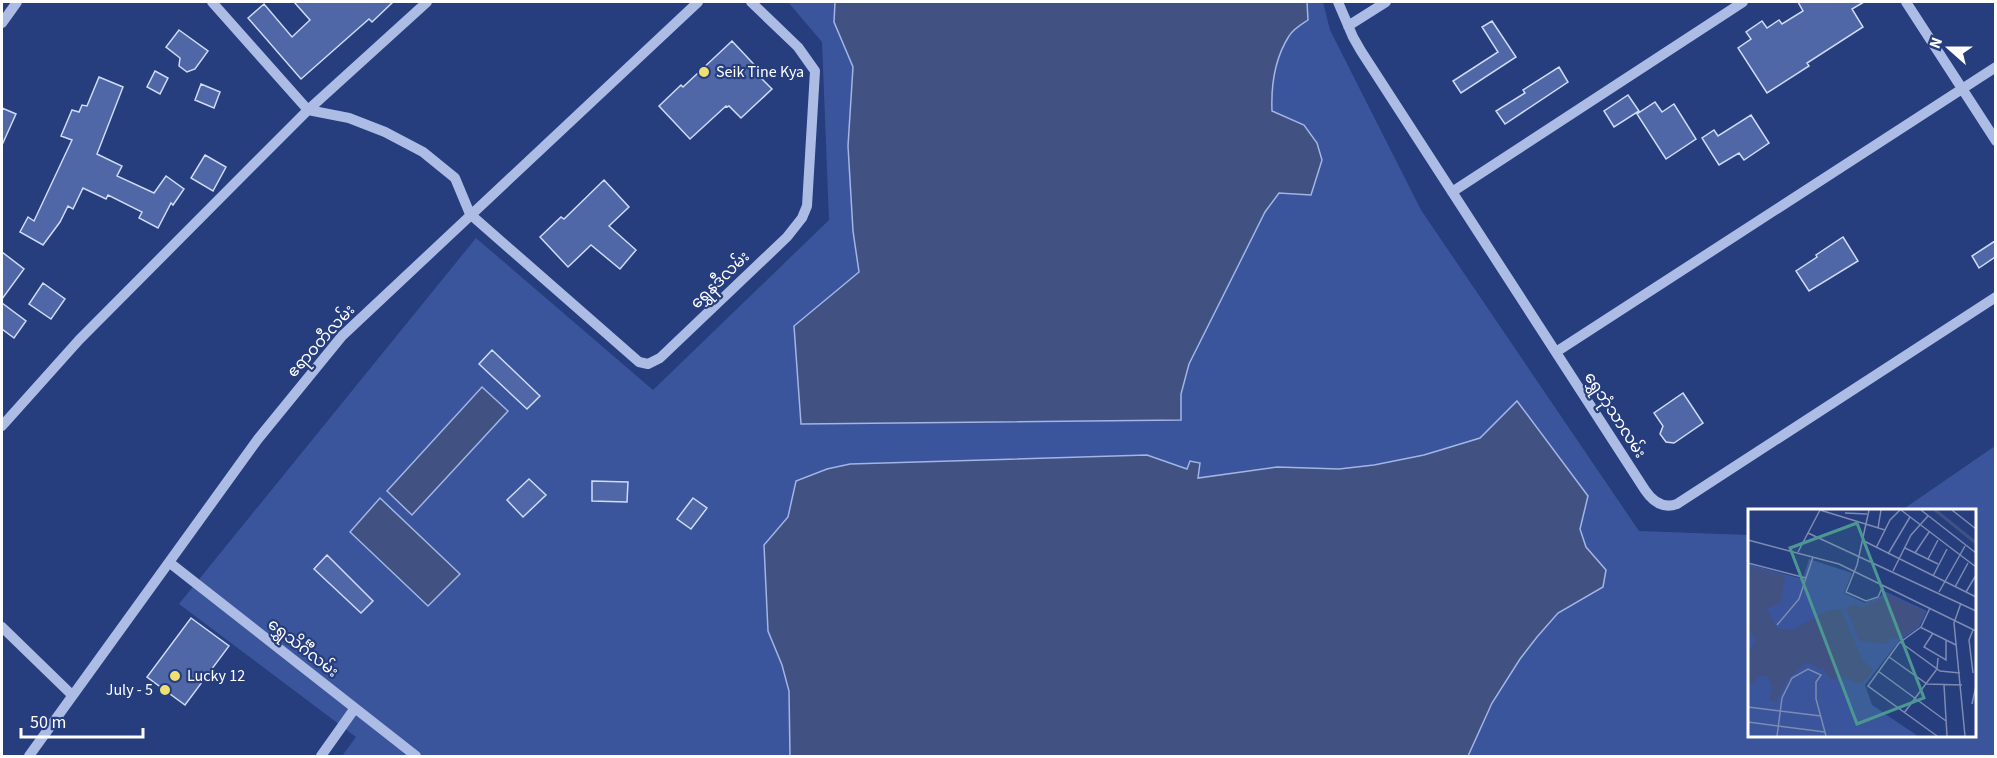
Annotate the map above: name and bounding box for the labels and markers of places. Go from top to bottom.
place label: Seik Tine Kya [716,61,804,83]
marker: Seik Tine Kya [697,65,711,79]
place label: Lucky 12 [187,665,245,687]
marker: Lucky 12 [168,669,182,683]
place label: July - 5 [106,679,153,701]
marker: July - 5 [158,683,172,697]

